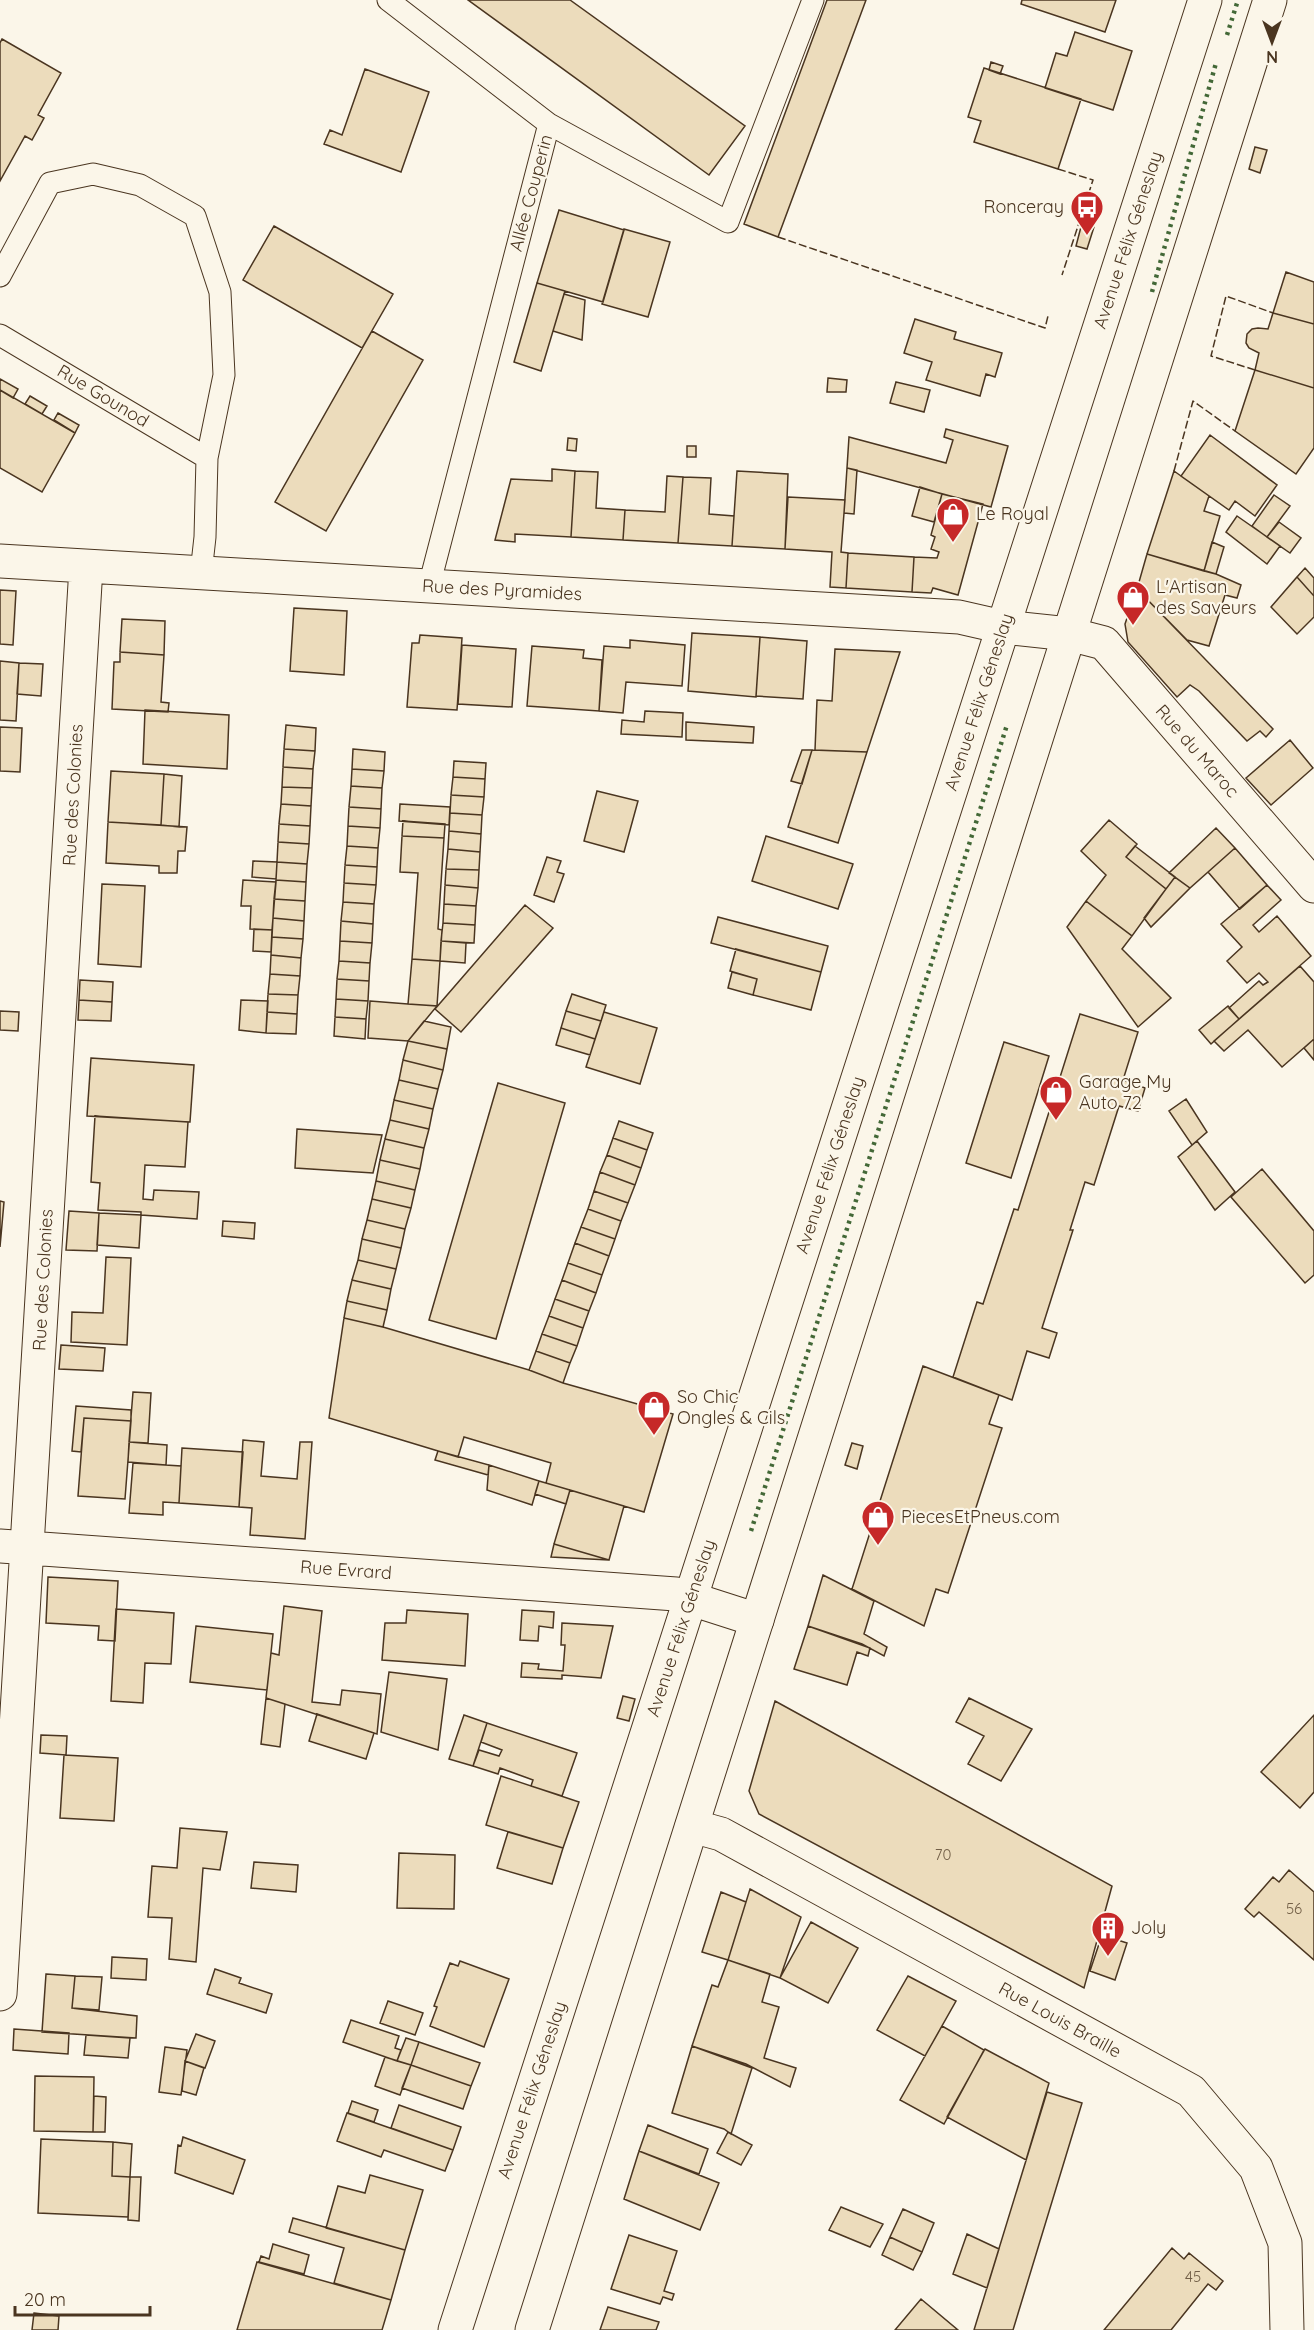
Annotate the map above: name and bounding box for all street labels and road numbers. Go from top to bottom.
street label: Allée Couperin [504,132,557,254]
street label: Avenue Félix Géneslay [1088,148,1167,331]
street label: Rue Gounod [53,359,153,432]
street label: Rue des Pyramides [421,574,583,605]
street label: Avenue Félix Géneslay [939,610,1018,793]
street label: Rue du Maroc [1151,699,1244,802]
street label: Rue des Colonies [57,723,88,866]
street label: Avenue Félix Géneslay [790,1073,869,1256]
street label: Rue des Colonies [27,1208,58,1351]
street label: Avenue Félix Géneslay [641,1536,720,1719]
street label: Rue Evrard [299,1555,393,1584]
street label: Rue Louis Braille [995,1976,1126,2063]
street label: Avenue Félix Géneslay [492,1998,571,2181]

